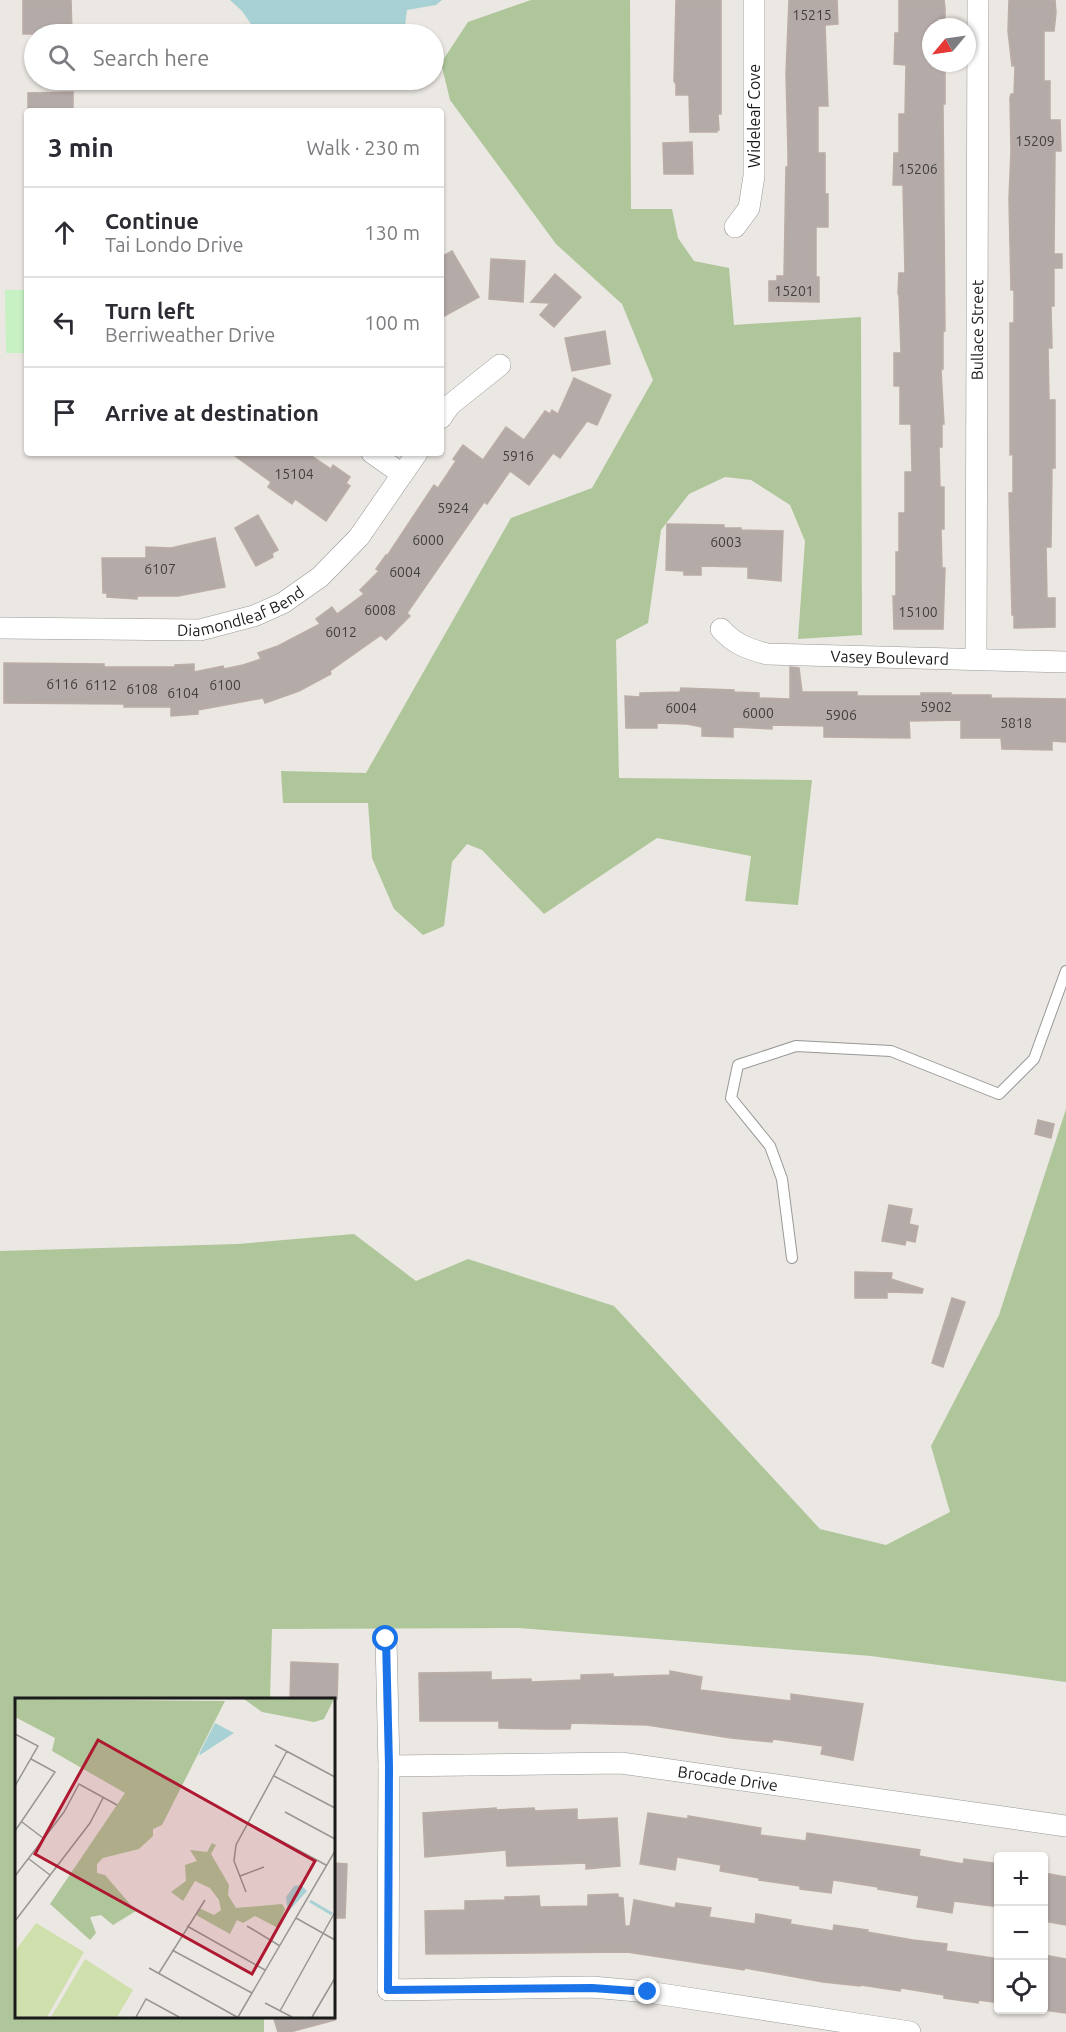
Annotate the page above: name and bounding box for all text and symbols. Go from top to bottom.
house number: 15215 [792,7,832,23]
north arrow [922,18,976,72]
search box [24,24,444,90]
icon: search [45,41,78,74]
text: Search here [93,45,209,70]
street label: Wideleaf Cove [745,64,763,168]
text: 3 min [48,133,114,162]
house number: 15209 [1015,133,1055,149]
text: Walk · 230 m [307,136,420,159]
house number: 15206 [898,161,938,177]
text: Continue [105,208,199,233]
icon: ahead [48,216,81,249]
text: 130 m [364,221,420,244]
text: Tai Londo Drive [105,233,244,256]
street label: Bullace Street [968,279,986,380]
house number: 15201 [774,283,814,299]
text: Turn left [105,298,195,323]
icon: left [48,306,81,339]
text: 100 m [364,311,420,334]
text: Berriweather Drive [105,323,275,346]
icon: arrive [48,396,81,429]
text: Arrive at destination [105,400,319,425]
house number: 5916 [502,448,534,464]
house number: 15104 [274,466,314,482]
house number: 5924 [437,500,469,516]
house number: 6000 [412,532,444,548]
house number: 6003 [710,534,742,550]
house number: 6107 [144,561,176,577]
house number: 6004 [389,564,421,580]
street label: Diamondleaf Bend [177,582,307,639]
house number: 6008 [364,602,396,618]
house number: 15100 [898,604,938,620]
house number: 6012 [325,624,357,640]
street label: Vasey Boulevard [830,647,949,668]
house number: 6116 [46,676,78,692]
house number: 6112 [85,677,117,693]
house number: 6100 [209,677,241,693]
house number: 6108 [126,681,158,697]
house number: 6104 [167,685,199,701]
house number: 5902 [920,699,952,715]
house number: 6004 [665,700,697,716]
house number: 6000 [742,705,774,721]
house number: 5906 [825,707,857,723]
house number: 5818 [1000,715,1032,731]
route start [372,1625,398,1651]
inset map [15,1698,334,2017]
street label: Brocade Drive [677,1762,779,1794]
map controls [994,1852,1048,2014]
button: + [994,1852,1048,1906]
button: − [994,1906,1048,1960]
button: locate [994,1960,1048,2014]
route end [634,1978,660,2004]

